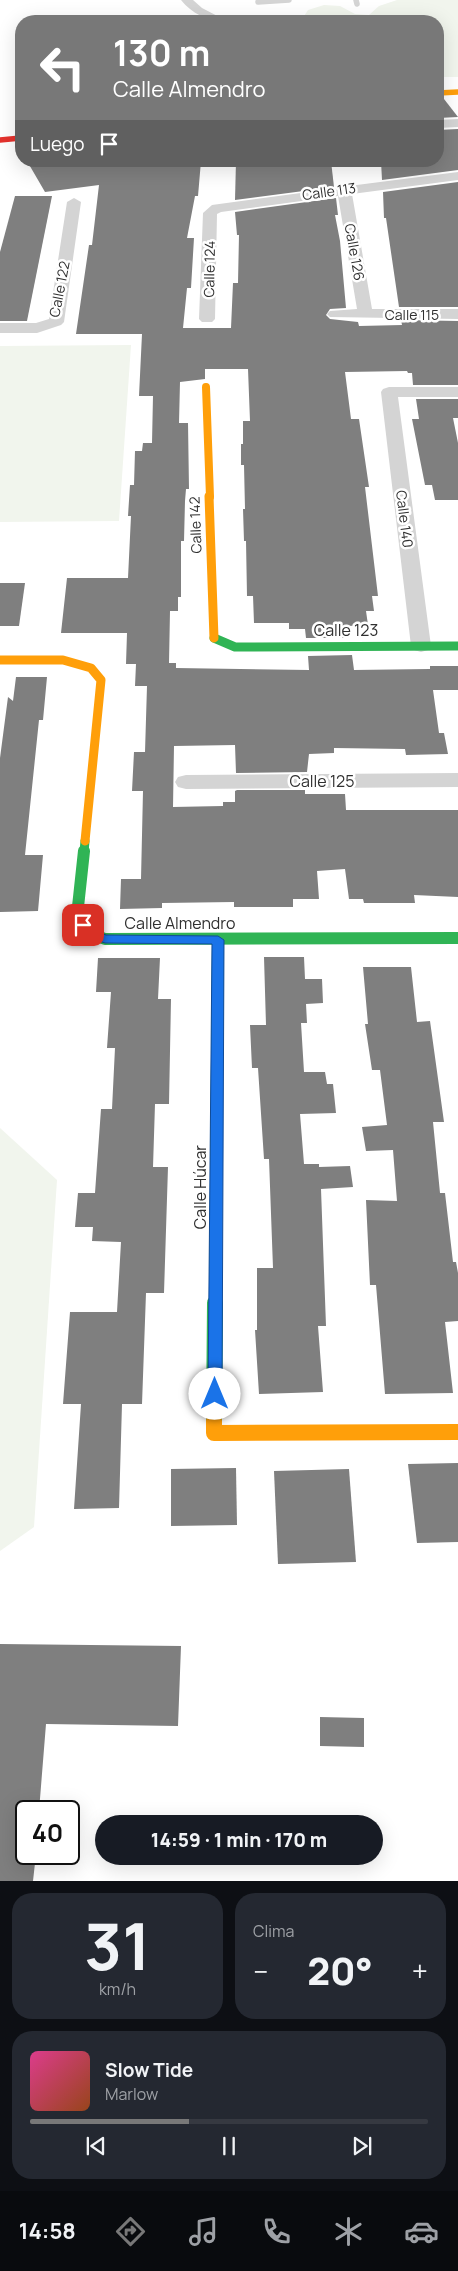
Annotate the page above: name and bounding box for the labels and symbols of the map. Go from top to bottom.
street label: Calle 113 [301,178,357,204]
street label: Calle 126 [341,222,369,282]
street label: Calle 124 [199,240,219,298]
street label: Calle 122 [44,259,74,319]
street label: Calle 115 [385,305,439,324]
street label: Calle 140 [392,489,418,549]
street label: Calle 142 [185,496,205,554]
street label: Calle 123 [314,619,378,641]
street label: Calle 125 [290,770,354,792]
pin [62,904,104,946]
street label: Calle Almendro [125,912,235,934]
street label: Calle Húcar [189,1145,211,1229]
position arrow [188,1367,240,1419]
speed limit sign: 40 [15,1800,80,1865]

